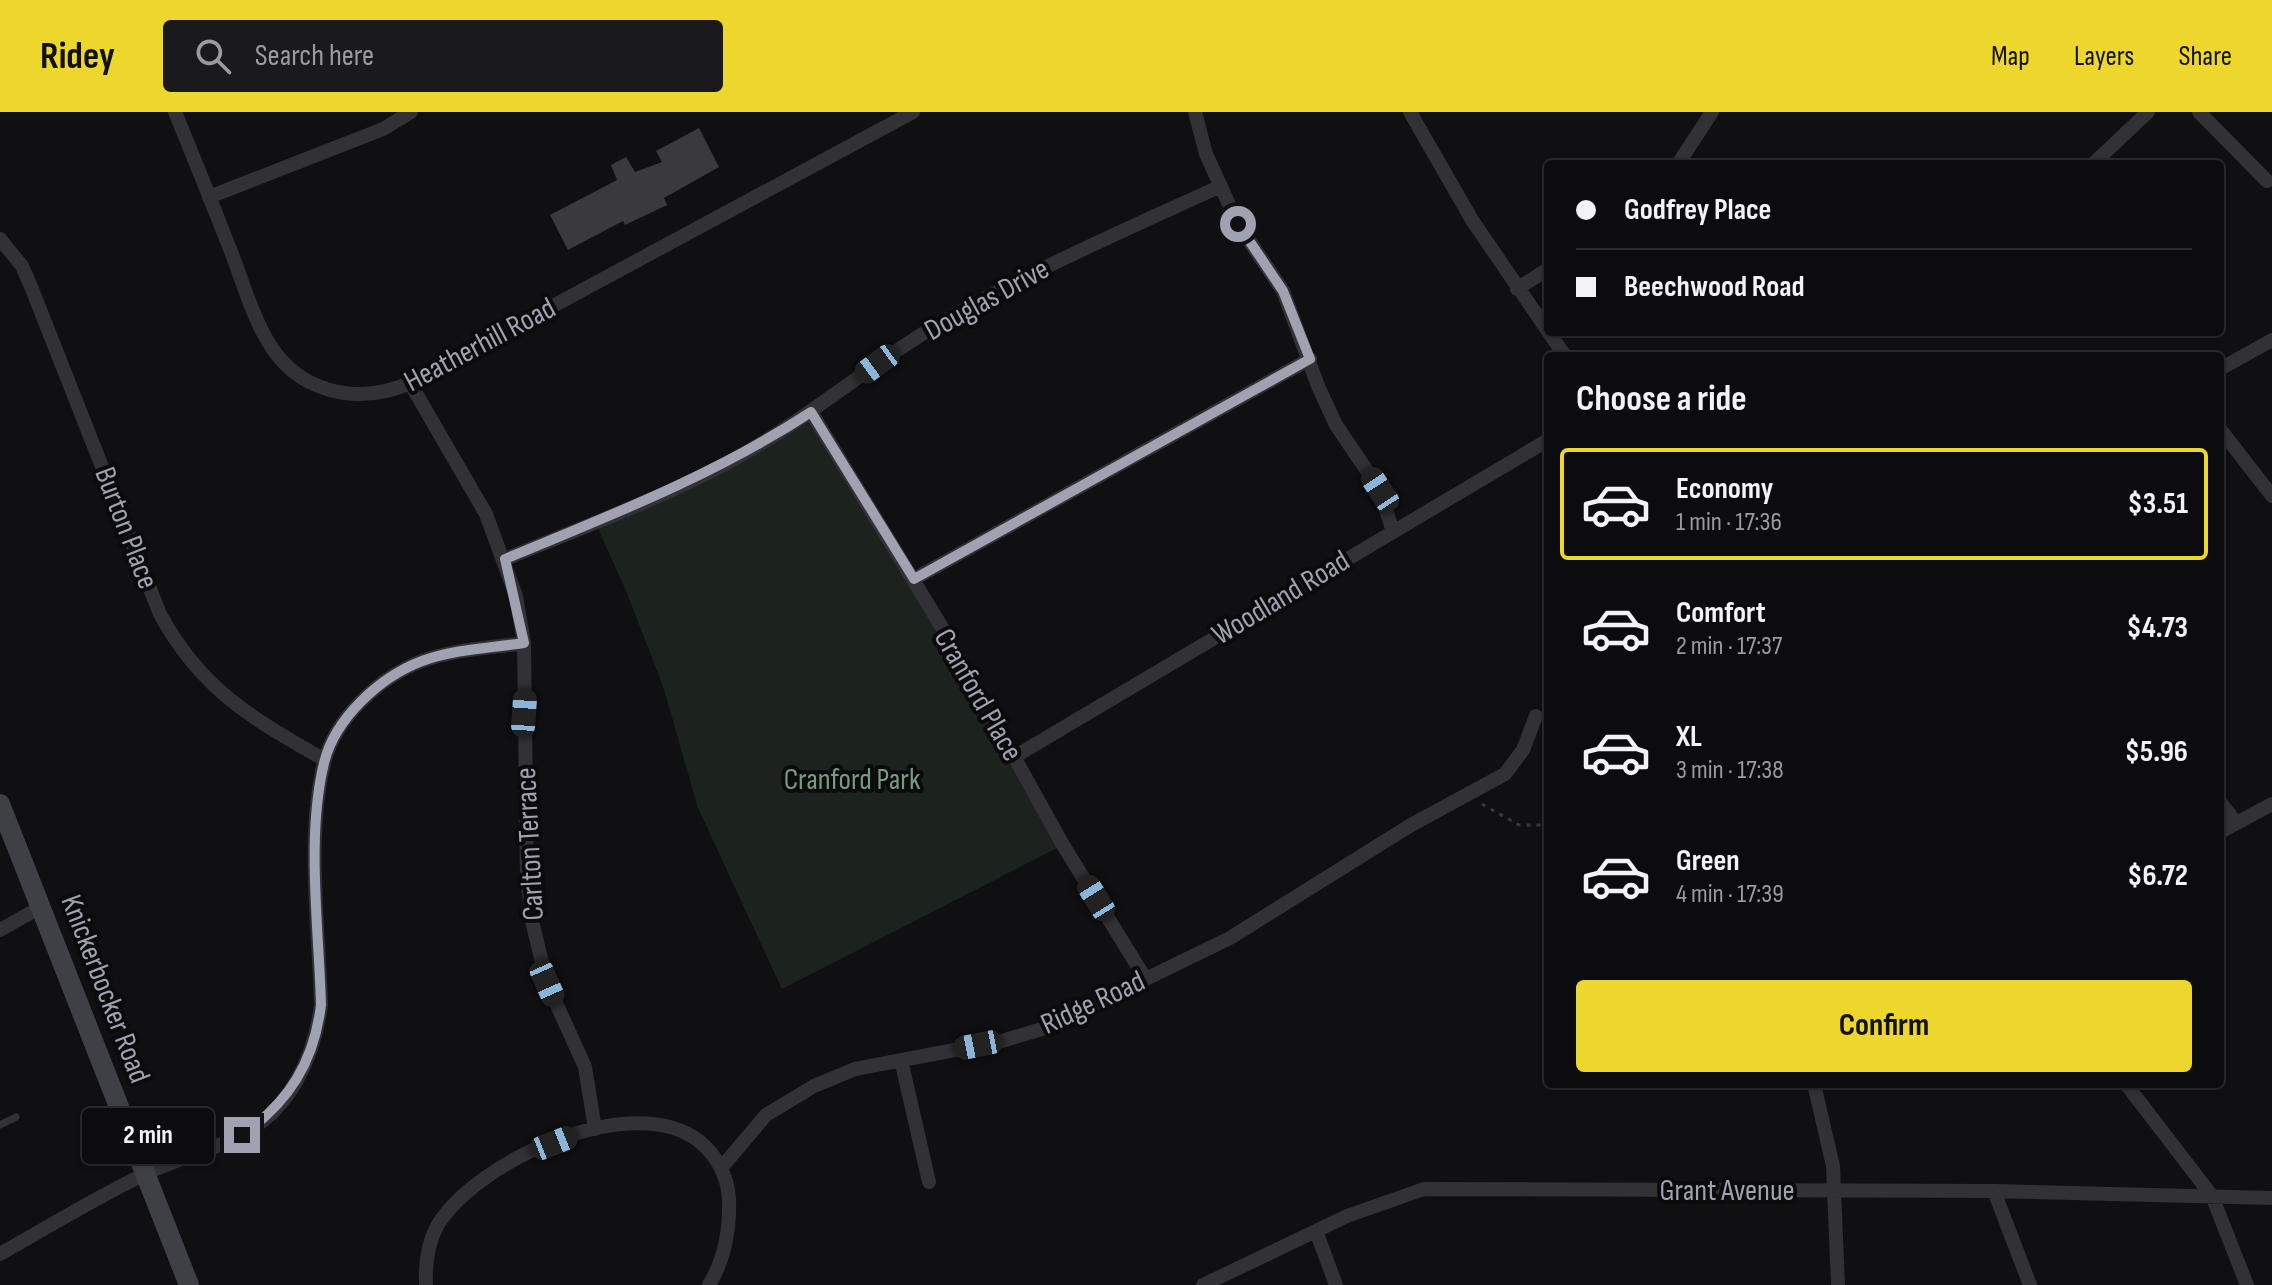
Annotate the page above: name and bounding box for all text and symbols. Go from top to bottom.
search box [163,20,723,92]
text: Ridey [40,34,115,79]
icon: search [191,34,235,78]
text: Search here [255,38,374,74]
text: Map [1991,40,2030,73]
text: Layers [2074,40,2134,73]
text: Share [2178,40,2232,73]
text: Godfrey Place [1624,192,1771,228]
route start [1220,206,1256,242]
street label: Douglas Drive [918,251,1056,349]
text: Beechwood Road [1624,269,1805,305]
street label: Heatherhill Road [398,290,562,400]
car [851,340,903,388]
text: Choose a ride [1576,378,1747,421]
street label: Burton Place [86,462,166,594]
car [1357,463,1403,517]
icon: car [1580,468,1652,540]
text: Economy [1676,471,1773,507]
text: $3.51 [2127,486,2188,522]
text: 1 min · 17:36 [1676,507,1782,538]
street label: Woodland Road [1206,543,1356,653]
icon: car [1580,592,1652,664]
text: Comfort [1676,595,1766,631]
text: $4.73 [2126,610,2188,646]
street label: Cranford Place [926,623,1030,767]
text: 2 min · 17:37 [1676,631,1782,662]
car [510,688,538,738]
icon: car [1580,716,1652,788]
text: XL [1676,719,1702,755]
text: $5.96 [2125,734,2188,770]
text: 3 min · 17:38 [1676,755,1784,786]
park label: Cranford Park [784,762,921,798]
street label: Carlton Terrace [508,767,552,921]
icon: car [1580,840,1652,912]
text: Green [1676,843,1740,879]
text: $6.72 [2127,858,2188,894]
car [1073,871,1119,925]
text: 4 min · 17:39 [1676,879,1784,910]
street label: Knickerbocker Road [53,890,157,1088]
car [526,956,568,1010]
street label: Ridge Road [1035,963,1151,1043]
button: Confirm [1576,980,2192,1072]
car [952,1029,1004,1061]
callout: 2 min [82,1107,214,1163]
route end [224,1117,260,1153]
text: 2 min [123,1120,173,1151]
car [527,1123,581,1163]
street label: Grant Avenue [1659,1173,1795,1209]

